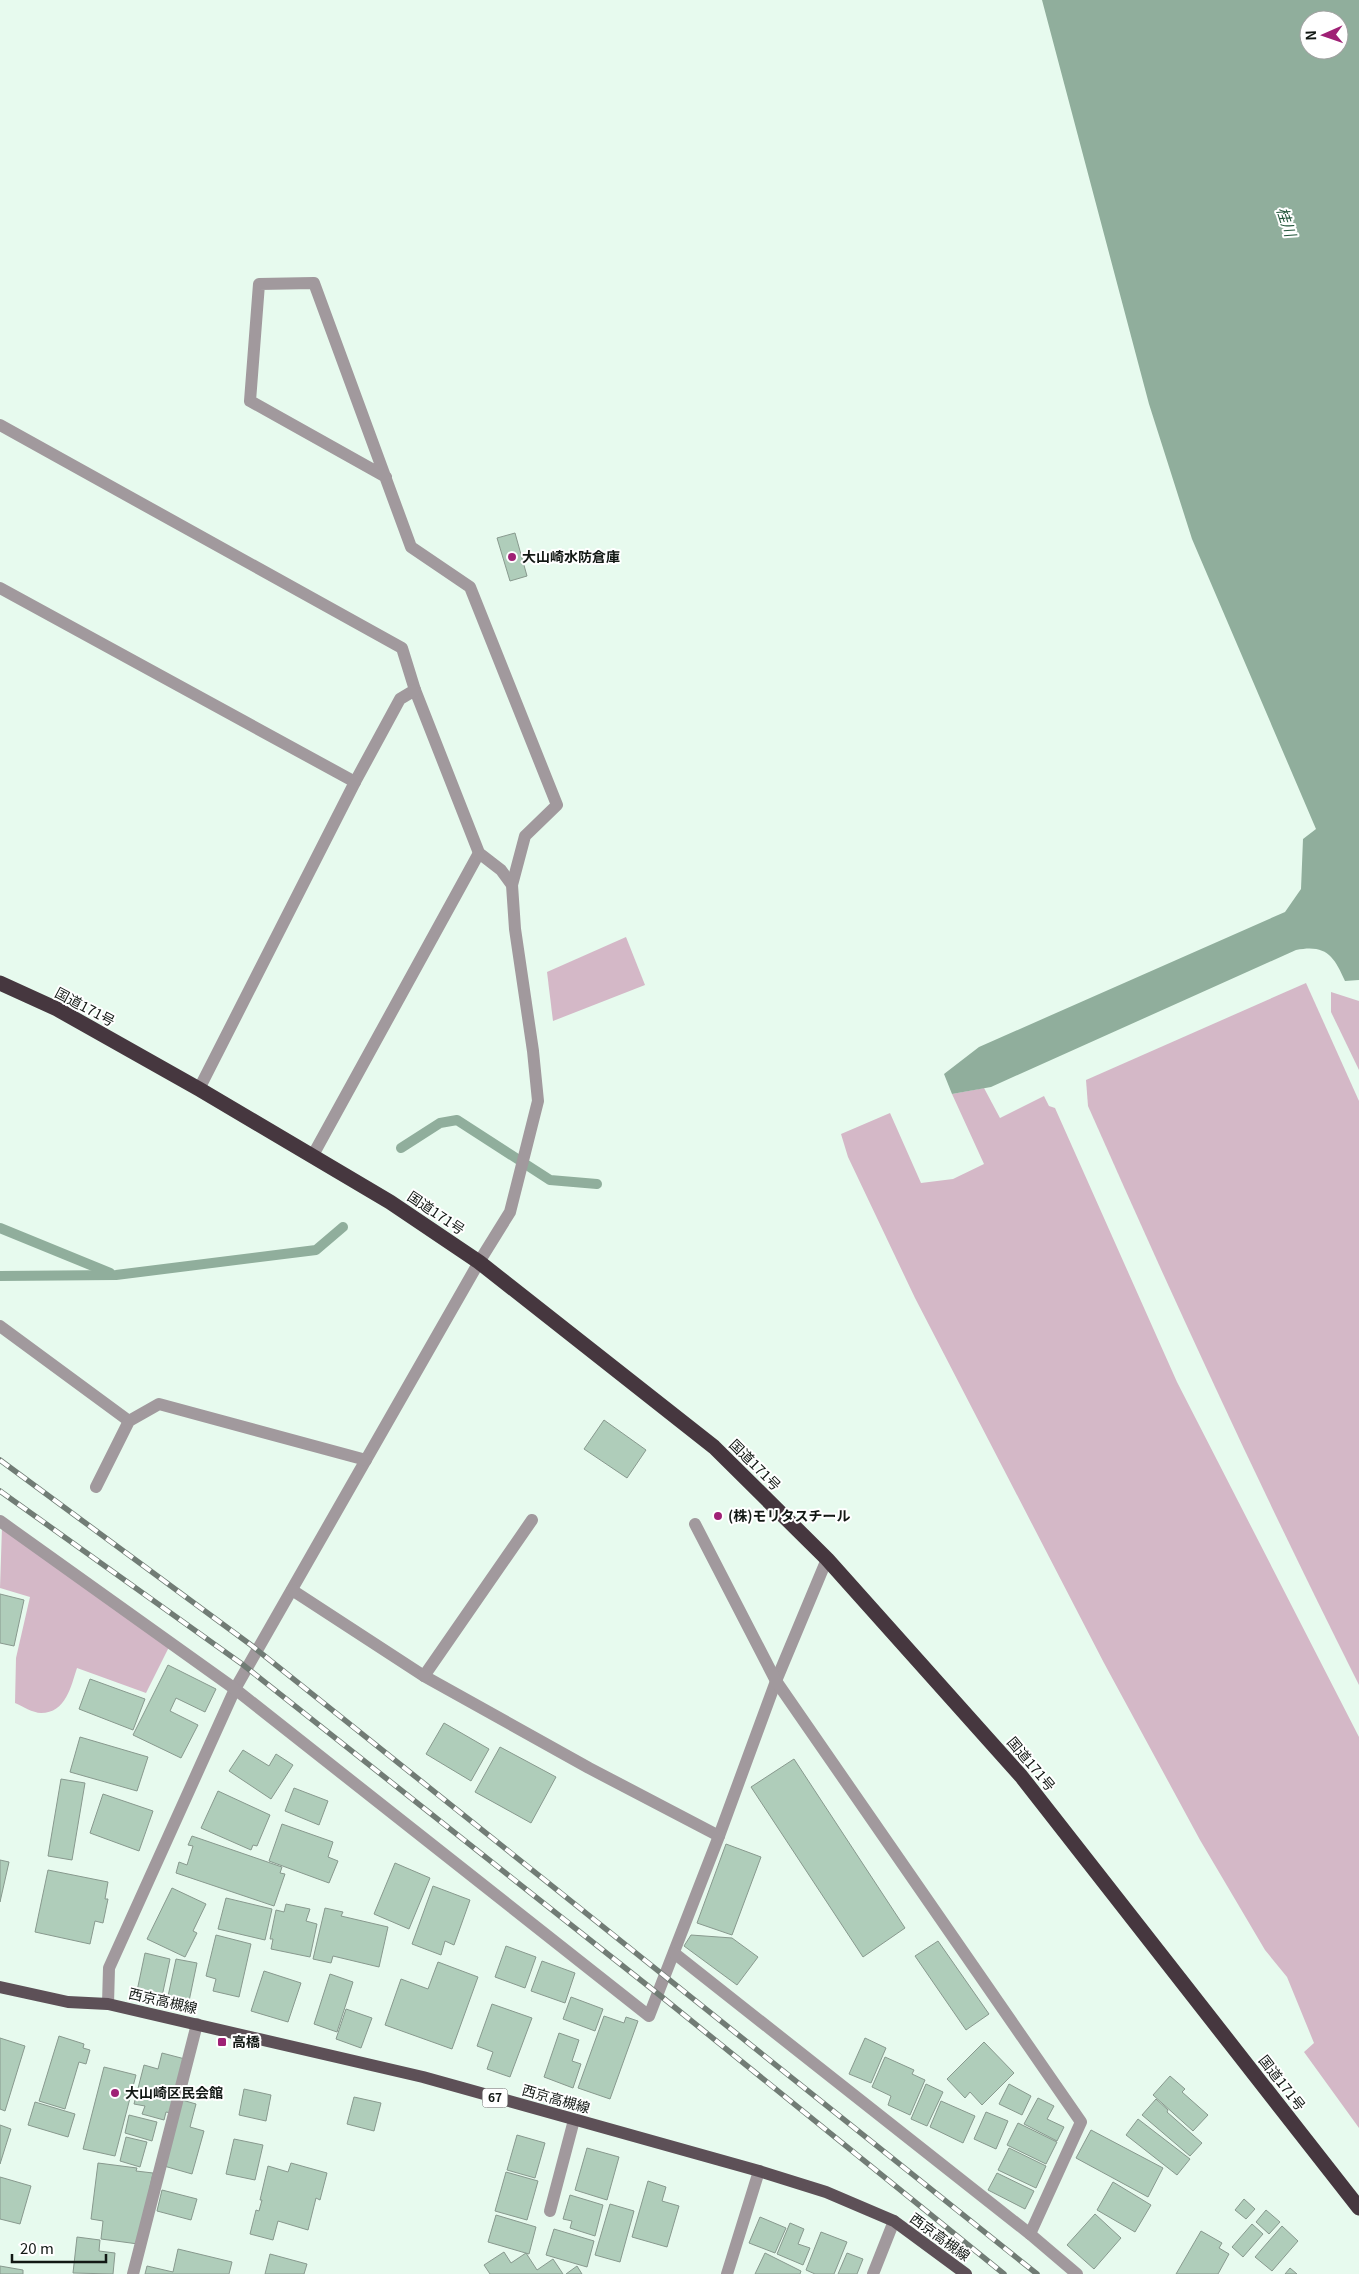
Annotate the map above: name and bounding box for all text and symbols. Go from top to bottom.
north arrow [1299,10,1349,60]
text: N [1300,30,1320,41]
water label: 桂川 [1273,204,1303,241]
place label: 大山崎水防倉庫 [522,546,620,566]
marker: 大山崎水防倉庫 [506,551,518,563]
street label: 国道171号 [52,982,119,1030]
street label: 国道171号 [404,1186,469,1239]
street label: 国道171号 [726,1434,786,1494]
place label: (株)モリタスチール [728,1505,851,1525]
marker: (株)モリタスチール [712,1510,724,1522]
street label: 国道171号 [1003,1732,1060,1795]
street label: 西京高槻線 [127,1982,200,2018]
place label: 高橋 [232,2031,260,2051]
marker: 高橋 [216,2036,228,2048]
street label: 国道171号 [1255,2050,1311,2114]
street label: 西京高槻線 [520,2079,593,2117]
place label: 大山崎区民会館 [125,2082,223,2102]
marker: 大山崎区民会館 [109,2087,121,2099]
road number: 67 [482,2088,508,2108]
street label: 西京高槻線 [906,2208,975,2265]
scale bar [12,2232,106,2264]
text: 20 m [20,2237,54,2258]

